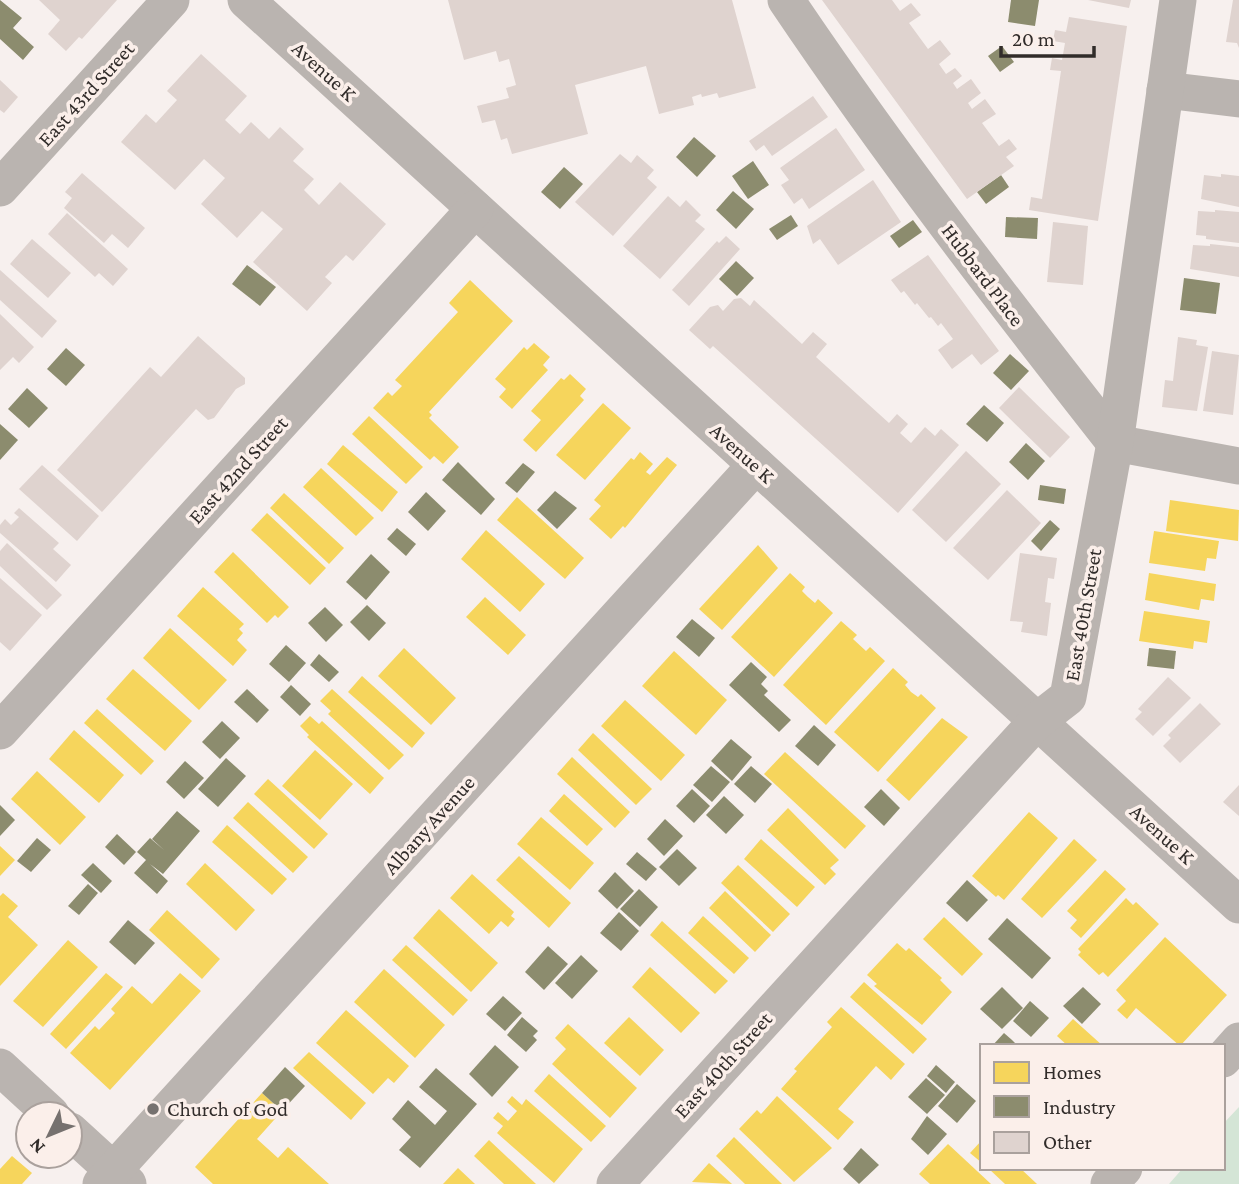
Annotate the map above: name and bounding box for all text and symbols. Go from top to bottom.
scale bar [1001,14,1094,58]
text: 20 m [1012,27,1055,51]
street label: East 43rd Street [33,36,140,151]
street label: Avenue K [287,36,362,107]
street label: Hubbard Place [937,219,1029,331]
street label: East 42nd Street [183,411,293,529]
street label: Avenue K [705,418,780,489]
street label: East 40th Street [1060,546,1107,683]
street label: Albany Avenue [378,771,480,879]
street label: Avenue K [1125,799,1200,870]
street label: East 40th Street [669,1006,778,1123]
legend [980,1044,1225,1170]
text: Homes [1043,1060,1102,1084]
text: Industry [1043,1095,1116,1119]
place label: Church of God [167,1097,288,1121]
north arrow [14,1100,84,1170]
marker: Church of God [145,1101,161,1117]
text: Other [1043,1130,1093,1154]
text: N [25,1134,49,1158]

